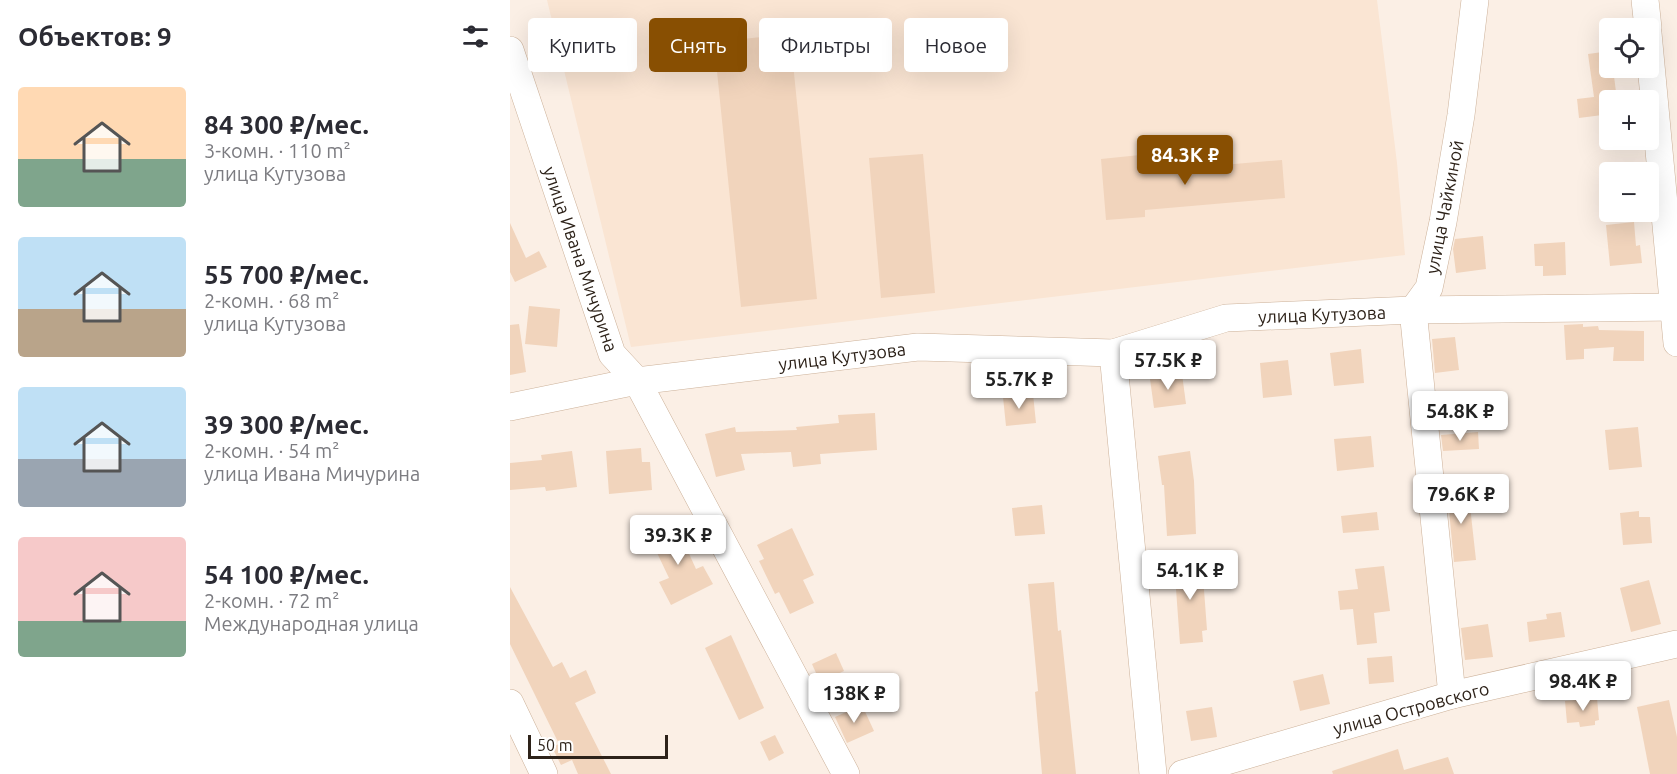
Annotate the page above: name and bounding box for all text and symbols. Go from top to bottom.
chip: Купить [528,18,637,72]
chip: Снять [649,18,747,72]
chip: Фильтры [759,18,892,72]
chip: Новое [904,18,1008,72]
map controls [1599,18,1659,222]
button: locate [1599,18,1659,78]
icon: filters [459,20,492,53]
text: Объектов: 9 [18,22,172,51]
button: + [1599,90,1659,150]
text: 84 300 ₽/мес. [204,110,369,139]
icon: home [66,111,138,183]
pin: 84.3K ₽ [1130,135,1240,186]
street label: улица Чайкиной [1421,138,1467,276]
text: 3-комн. · 110 m² [204,139,351,162]
text: 84.3K ₽ [1151,143,1219,166]
text: улица Кутузова [204,162,346,185]
button: − [1599,162,1659,222]
street label: улица Ивана Мичурина [540,164,622,354]
text: 55 700 ₽/мес. [204,260,369,289]
icon: home [66,261,138,333]
text: 2-комн. · 68 m² [204,289,339,312]
street label: улица Кутузова [1258,302,1386,326]
text: улица Кутузова [204,312,346,335]
street label: улица Кутузова [777,338,907,374]
pin: 57.5K ₽ [1113,340,1223,391]
text: 57.5K ₽ [1134,348,1202,371]
pin: 55.7K ₽ [964,359,1074,410]
text: 55.7K ₽ [985,367,1053,390]
pin: 54.8K ₽ [1405,391,1515,442]
text: 54.8K ₽ [1426,399,1494,422]
text: 39 300 ₽/мес. [204,410,369,439]
icon: home [66,411,138,483]
text: 2-комн. · 54 m² [204,439,339,462]
text: улица Ивана Мичурина [204,462,420,485]
pin: 79.6K ₽ [1406,474,1516,525]
text: 79.6K ₽ [1427,482,1495,505]
pin: 39.3K ₽ [623,515,733,566]
text: 39.3K ₽ [644,523,712,546]
pin: 54.1K ₽ [1135,550,1245,601]
text: 54.1K ₽ [1156,558,1224,581]
text: 54 100 ₽/мес. [204,560,369,589]
icon: home [66,561,138,633]
text: 2-комн. · 72 m² [204,589,339,612]
text: Международная улица [204,612,419,635]
pin: 98.4K ₽ [1528,661,1638,712]
text: 98.4K ₽ [1549,669,1617,692]
pin: 138K ₽ [805,673,903,724]
street label: улица Островского [1331,678,1491,738]
text: 138K ₽ [822,681,886,704]
scale bar [528,732,668,760]
text: 50 m [537,736,573,754]

